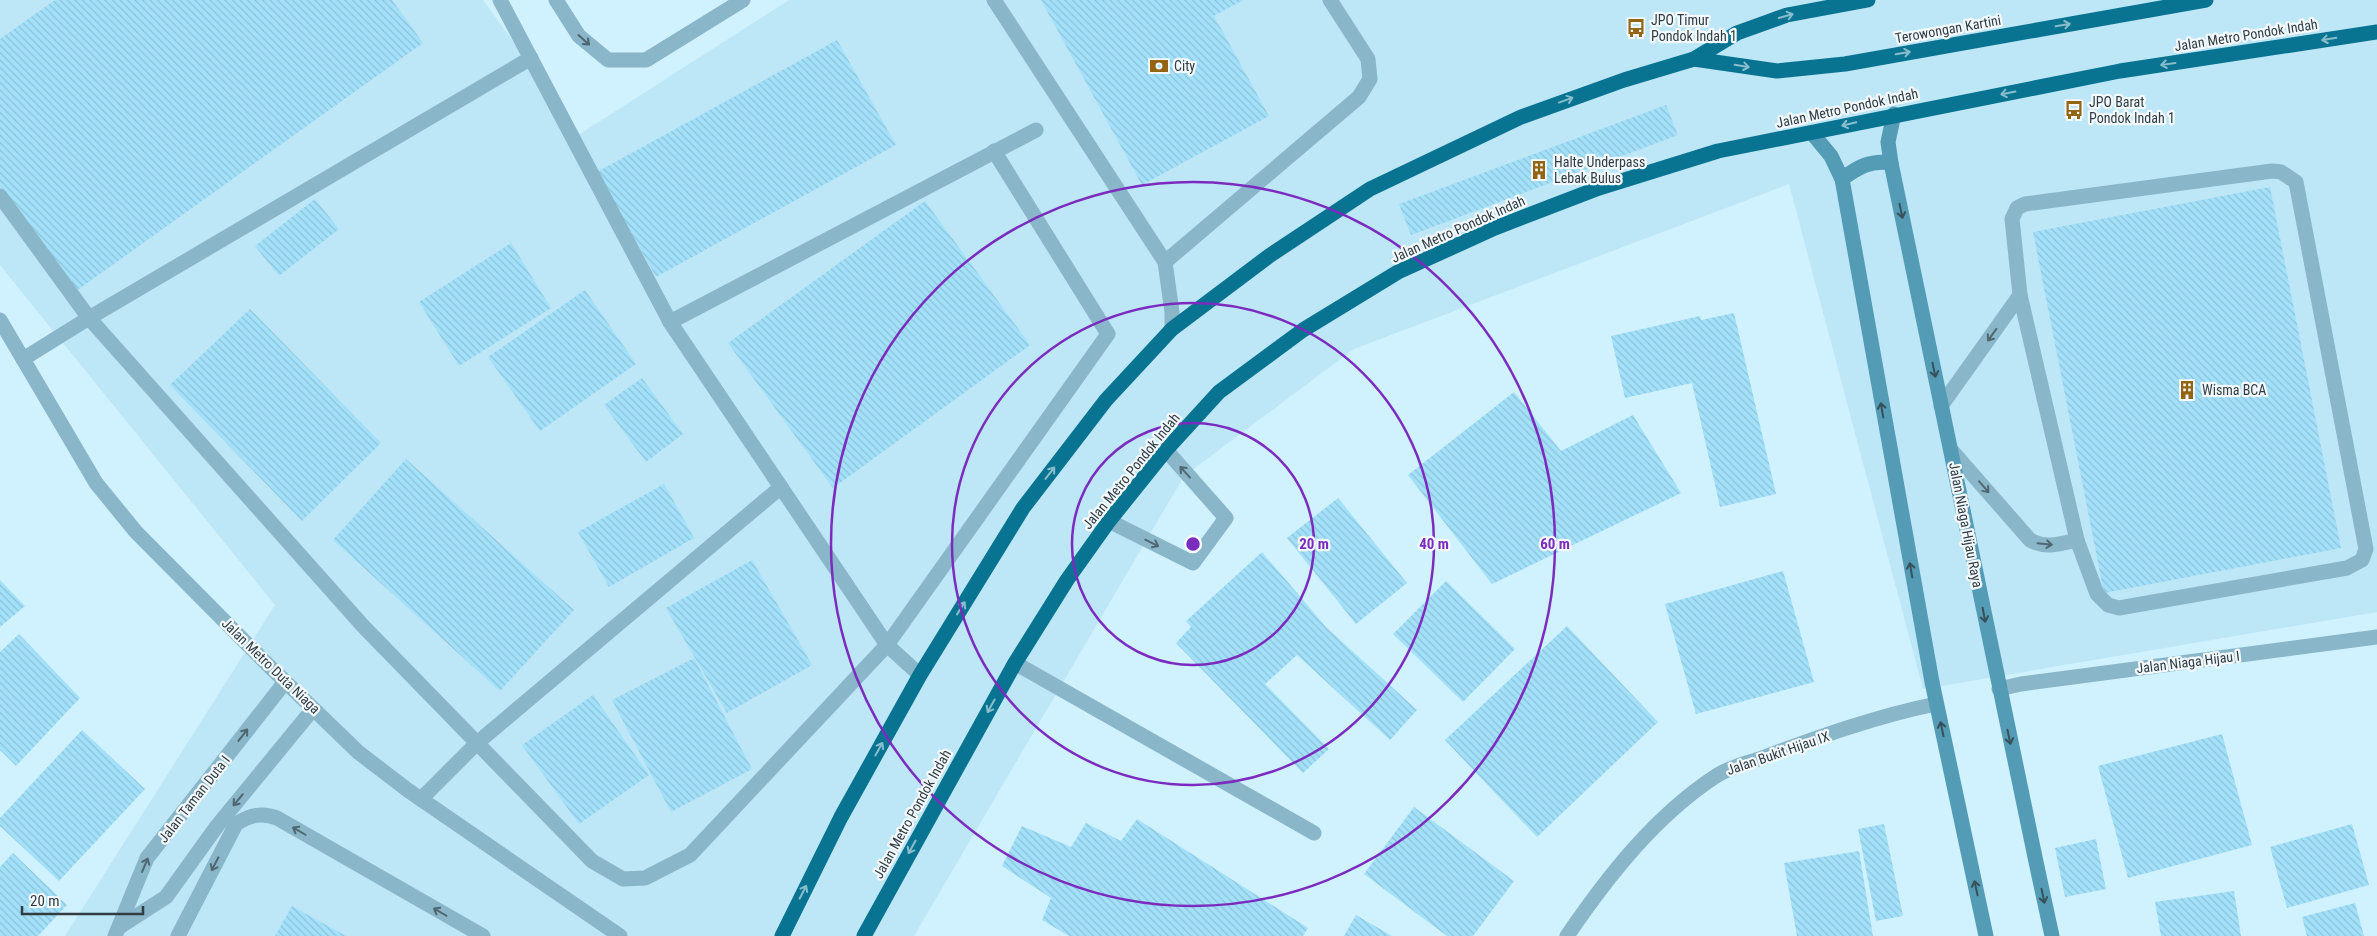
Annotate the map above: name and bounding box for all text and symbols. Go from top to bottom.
one-way arrow [1777,11,1793,21]
place label: JPO Timur Pondok Indah 1 [1651,12,1737,44]
street label: Terowongan Kartini [1894,12,2002,46]
street label: Jalan Metro Pondok Indah [2173,16,2319,54]
bus stop icon: JPO Timur Pondok Indah 1 [1625,17,1647,39]
one-way arrow [2055,20,2071,30]
one-way arrow [578,34,591,46]
one-way arrow [2321,34,2337,44]
one-way arrow [1895,48,1911,58]
bank icon: City [1148,55,1170,77]
place label: City [1174,58,1195,74]
one-way arrow [2161,59,2177,69]
one-way arrow [1734,61,1750,71]
street label: Jalan Metro Pondok Indah [1775,85,1919,131]
one-way arrow [2001,88,2017,98]
place label: JPO Barat Pondok Indah 1 [2089,94,2175,126]
one-way arrow [1558,95,1574,105]
bus stop icon: JPO Barat Pondok Indah 1 [2063,99,2085,121]
one-way arrow [1841,120,1857,130]
place label: Halte Underpass Lebak Bulus [1554,154,1645,186]
building icon: Halte Underpass Lebak Bulus [1528,159,1550,181]
street label: Jalan Metro Pondok Indah [1389,192,1527,266]
one-way arrow [1896,203,1906,219]
one-way arrow [1987,328,1997,342]
one-way arrow [1930,362,1939,378]
building icon: Wisma BCA [2176,379,2198,401]
place label: Wisma BCA [2202,382,2266,398]
one-way arrow [1877,402,1887,418]
street label: Jalan Metro Pondok Indah [1079,410,1183,532]
street label: Jalan Niaga Hijau Raya [1946,461,1986,589]
one-way arrow [1179,465,1191,478]
one-way arrow [1045,467,1056,480]
one-way arrow [1978,481,1990,494]
centre of rings [1184,535,1202,553]
text: 20 m [1299,535,1329,553]
text: 40 m [1419,535,1449,553]
text: 60 m [1540,535,1570,553]
one-way arrow [1144,539,1159,548]
one-way arrow [2036,539,2052,549]
one-way arrow [1906,562,1916,578]
one-way arrow [957,602,967,616]
one-way arrow [1980,607,1989,623]
street label: Jalan Metro Duta Niaga [219,615,323,717]
street label: Jalan Niaga Hijau I [2135,648,2241,676]
one-way arrow [986,698,996,713]
one-way arrow [1936,722,1946,738]
street label: Jalan Bukit Hijau IX [1724,728,1832,778]
one-way arrow [2005,728,2014,744]
one-way arrow [238,729,249,742]
one-way arrow [875,742,885,756]
street label: Jalan Metro Pondok Indah [870,747,954,881]
street label: Jalan Taman Duta I [155,752,233,846]
one-way arrow [232,794,243,807]
one-way arrow [293,825,307,835]
one-way arrow [906,840,916,854]
one-way arrow [210,857,220,872]
one-way arrow [141,858,151,873]
one-way arrow [1971,881,1980,897]
scale bar [22,884,144,916]
one-way arrow [799,885,809,900]
one-way arrow [2039,887,2048,903]
text: 20 m [30,892,60,910]
one-way arrow [434,906,448,916]

